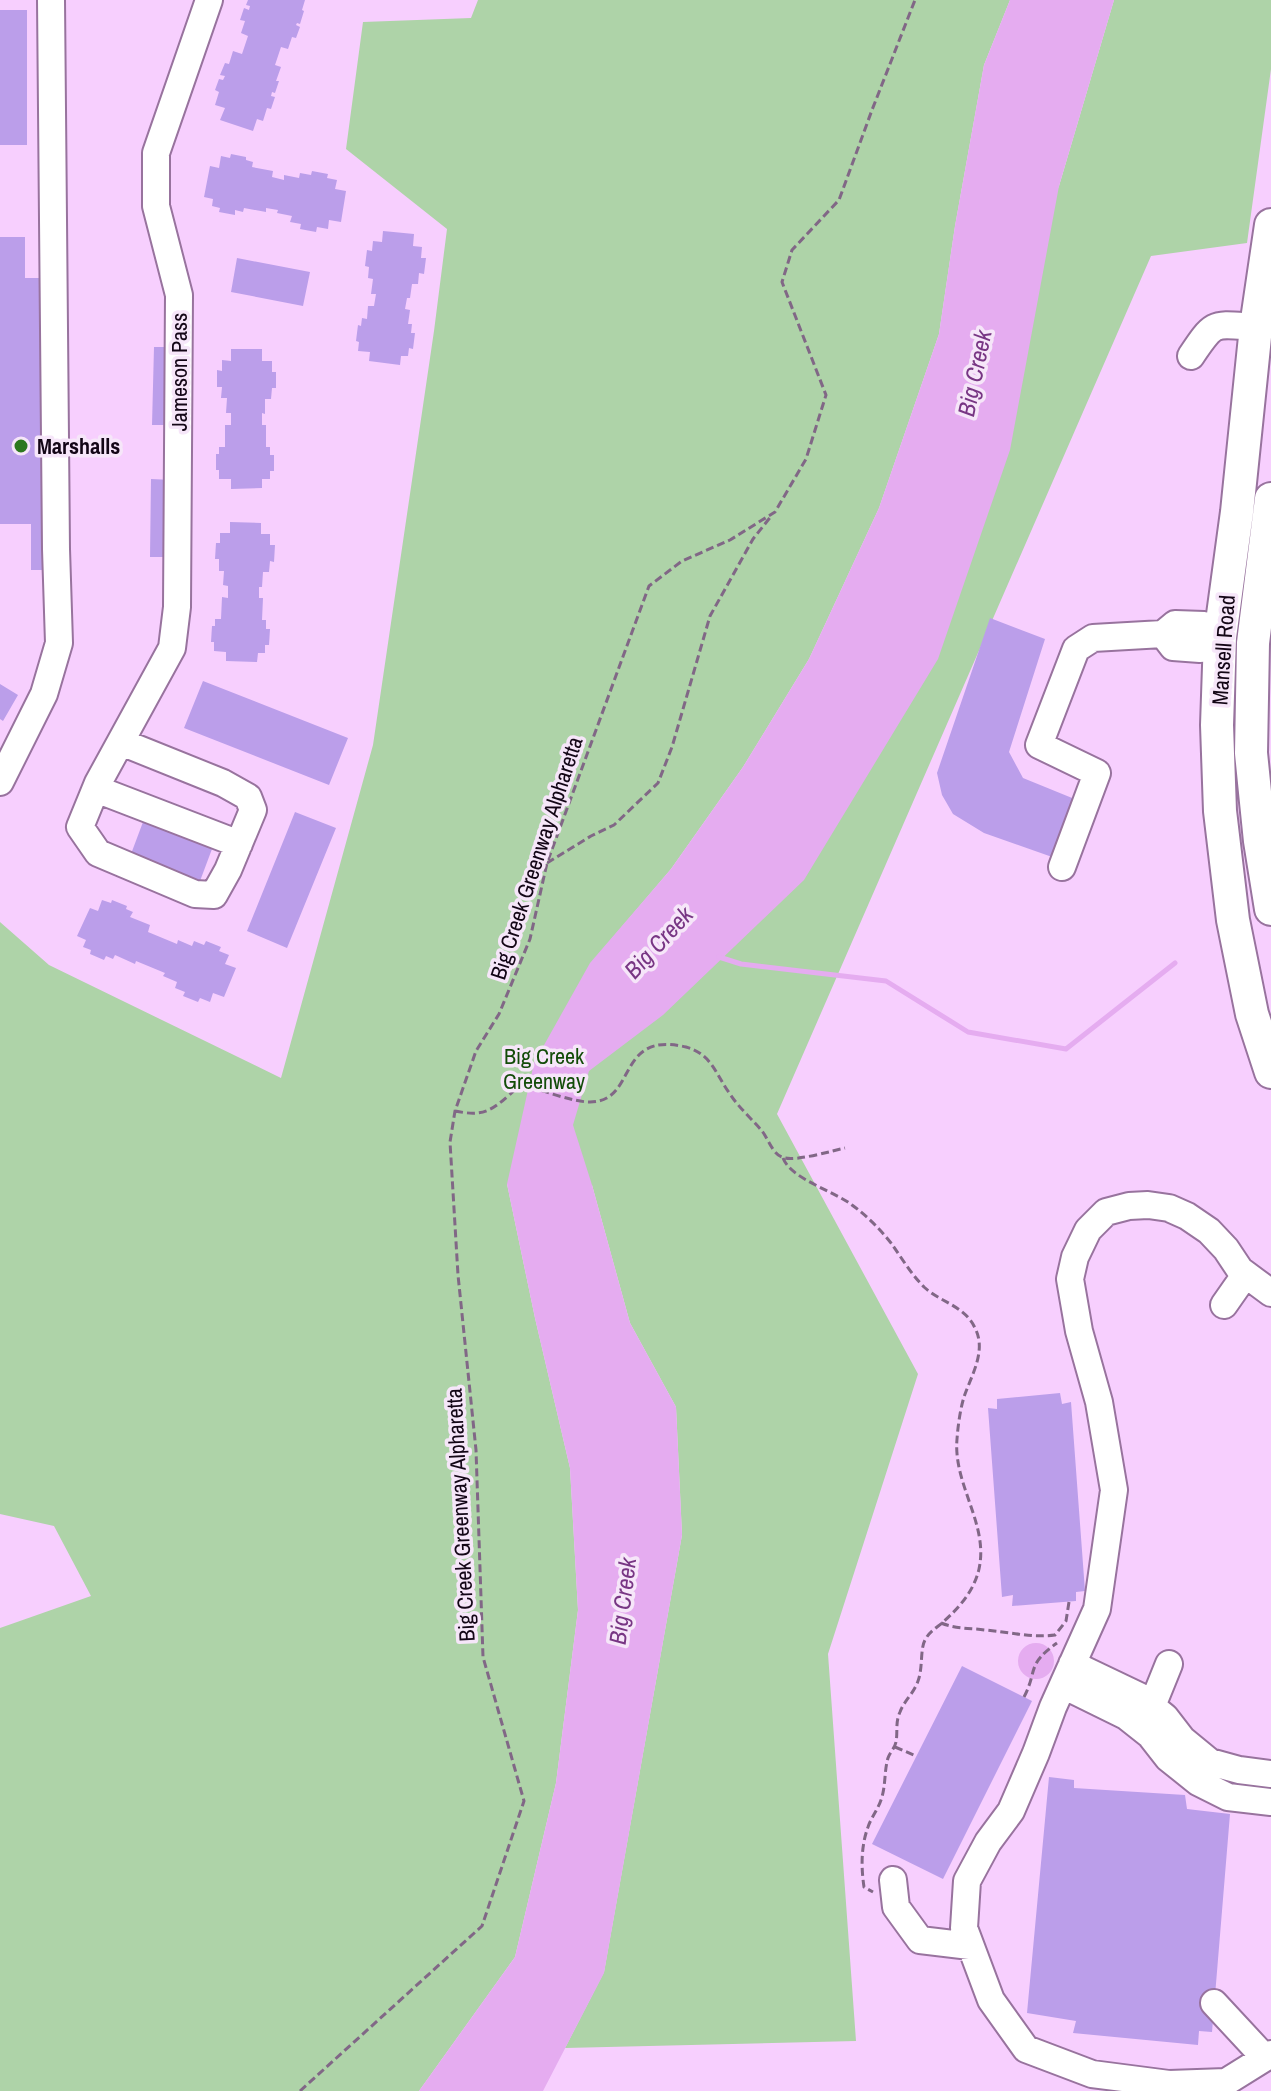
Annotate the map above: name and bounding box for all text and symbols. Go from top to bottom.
street label: Jameson Pass [164,313,194,431]
water label: Big Creek [949,326,999,419]
place label: Marshalls [37,431,120,461]
marker: Marshalls [12,437,30,455]
street label: Mansell Road [1204,594,1242,706]
street label: Big Creek Greenway Alpharetta [483,733,589,983]
water label: Big Creek [616,898,700,985]
park label: Big Creek Greenway [503,1041,585,1096]
street label: Big Creek Greenway Alpharetta [438,1388,482,1642]
water label: Big Creek [601,1554,643,1646]

